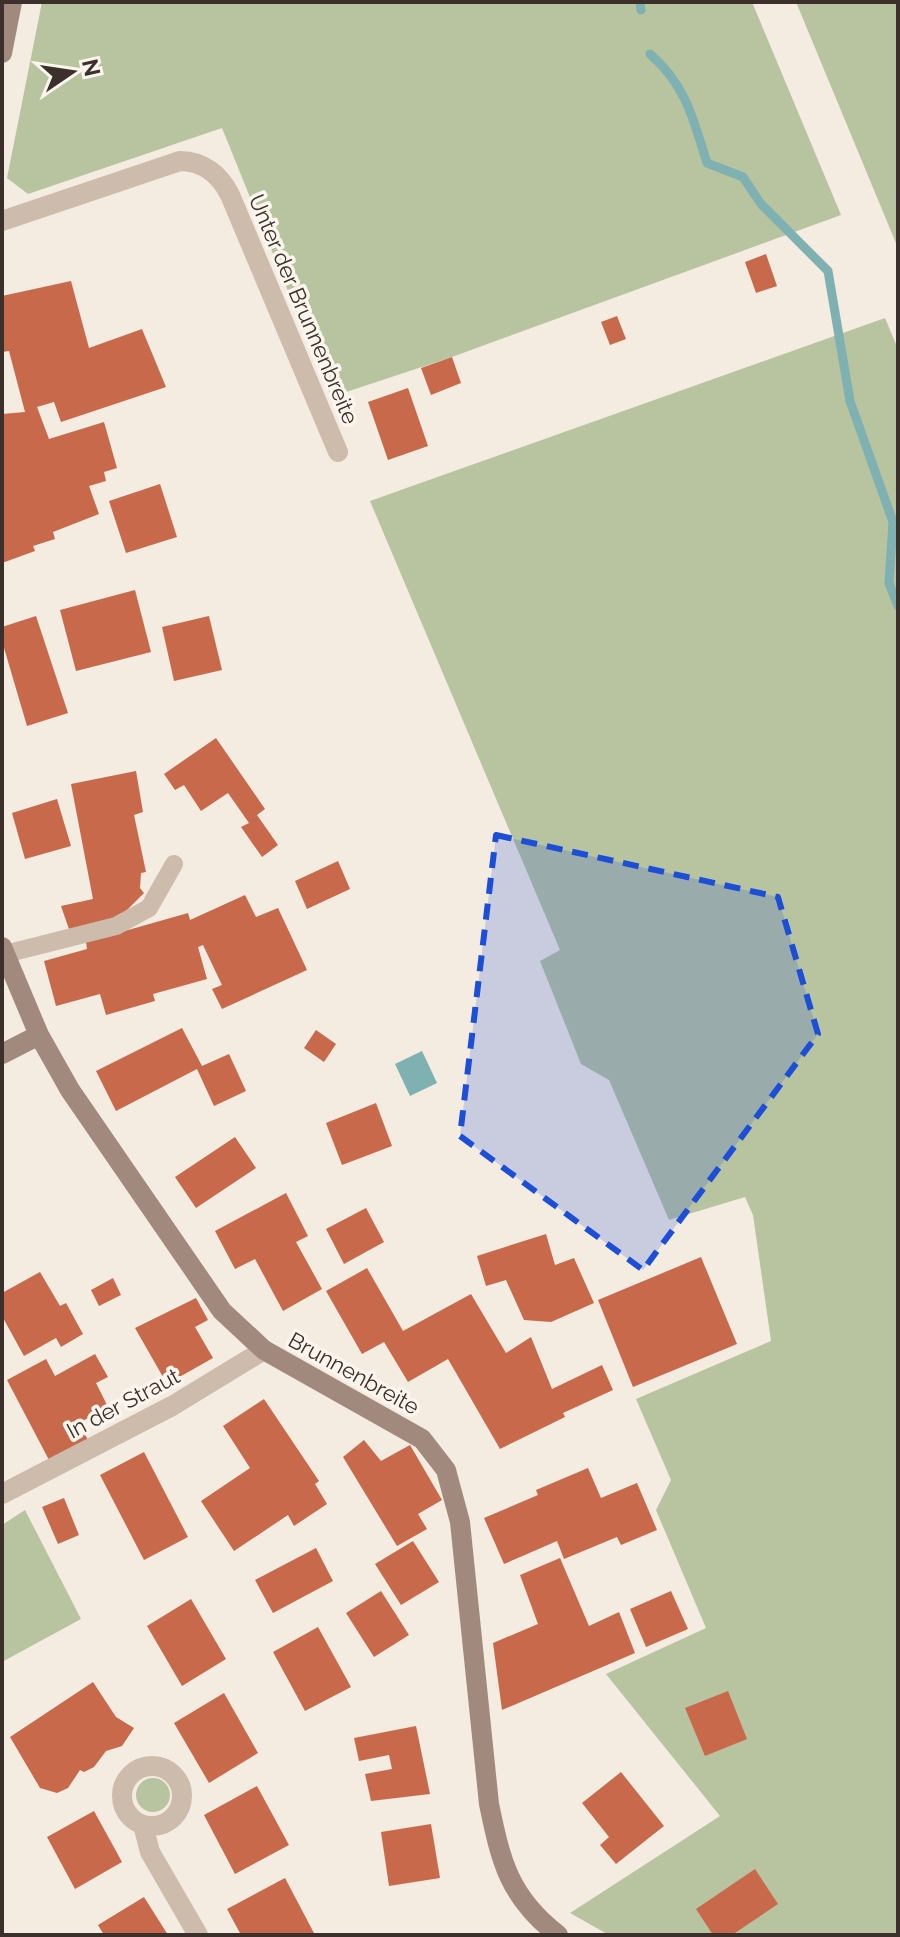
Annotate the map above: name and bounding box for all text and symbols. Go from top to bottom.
north arrow [32,32,112,112]
text: N [77,56,106,79]
street label: Unter der Brunnenbreite [244,190,364,428]
street label: Brunnenbreite [284,1326,424,1420]
street label: In der Straut [62,1362,184,1444]

